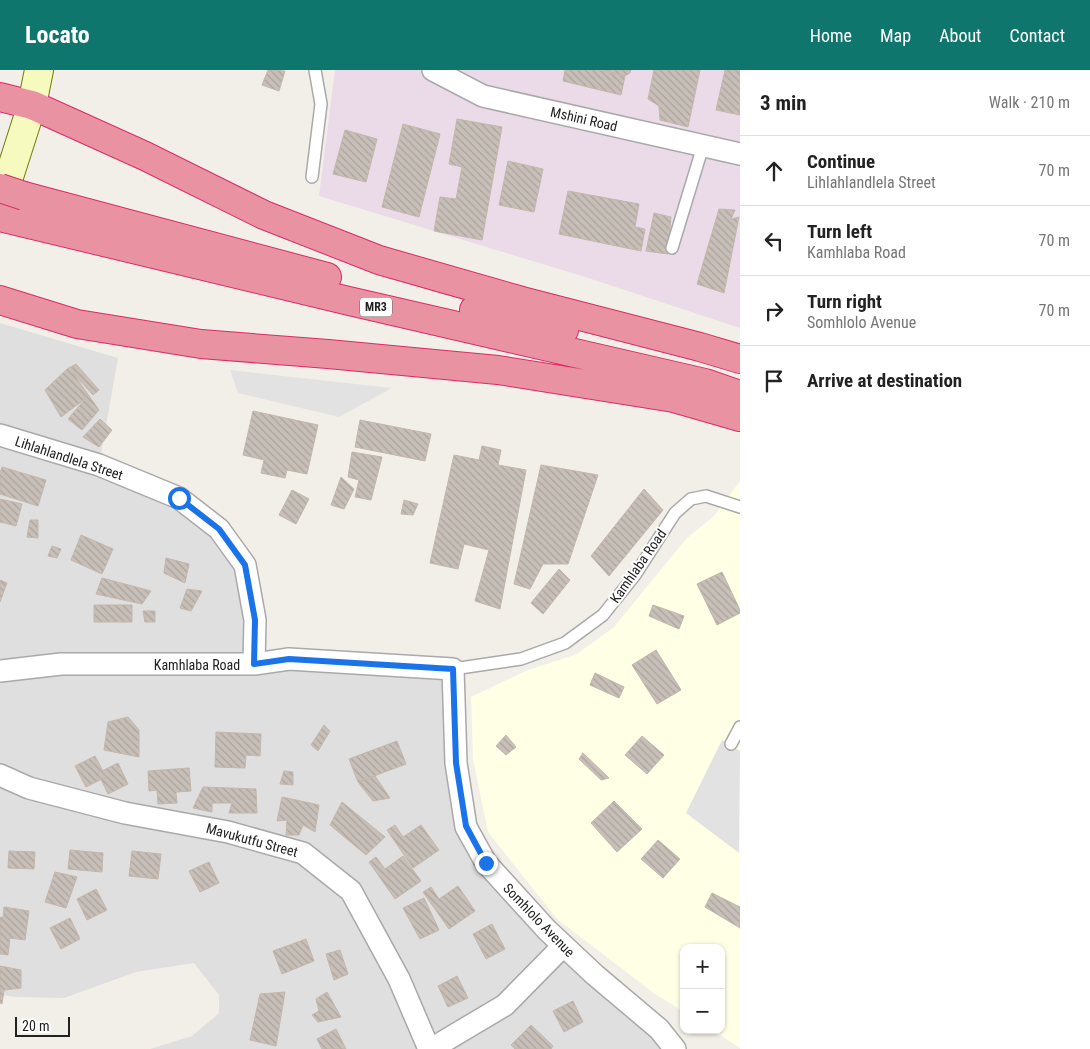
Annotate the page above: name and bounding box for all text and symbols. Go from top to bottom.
text: Locato [25,21,90,49]
text: Home [810,25,852,46]
text: Map [880,25,911,46]
text: About [939,25,981,46]
text: Contact [1009,25,1065,46]
text: 3 min [760,91,807,115]
text: Walk · 210 m [989,93,1070,112]
street label: Mshini Road [549,104,619,134]
text: Continue [807,150,875,173]
icon: ahead [760,157,788,185]
text: 70 m [1038,161,1070,180]
text: Lihlahlandlela Street [807,173,936,192]
text: Turn left [807,220,872,243]
icon: left [760,227,788,255]
text: 70 m [1038,231,1070,250]
text: Kamhlaba Road [807,243,906,262]
text: Turn right [807,290,882,313]
icon: right [760,297,788,325]
road number: MR3 [360,298,392,316]
text: 70 m [1038,301,1070,320]
text: Somhlolo Avenue [807,313,916,332]
icon: arrive [760,367,788,395]
text: Arrive at destination [807,369,962,392]
street label: Lihlahlandlela Street [13,433,125,483]
route start [168,487,191,510]
street label: Kamhlaba Road [607,526,669,606]
street label: Kamhlaba Road [154,657,240,673]
street label: Mavukutfu Street [204,820,300,860]
route end [475,852,498,875]
street label: Somhlolo Avenue [500,880,578,960]
map controls [680,944,725,1034]
button: + [680,944,725,989]
button: − [680,989,725,1034]
scale bar [15,1014,70,1037]
text: 20 m [22,1018,50,1034]

